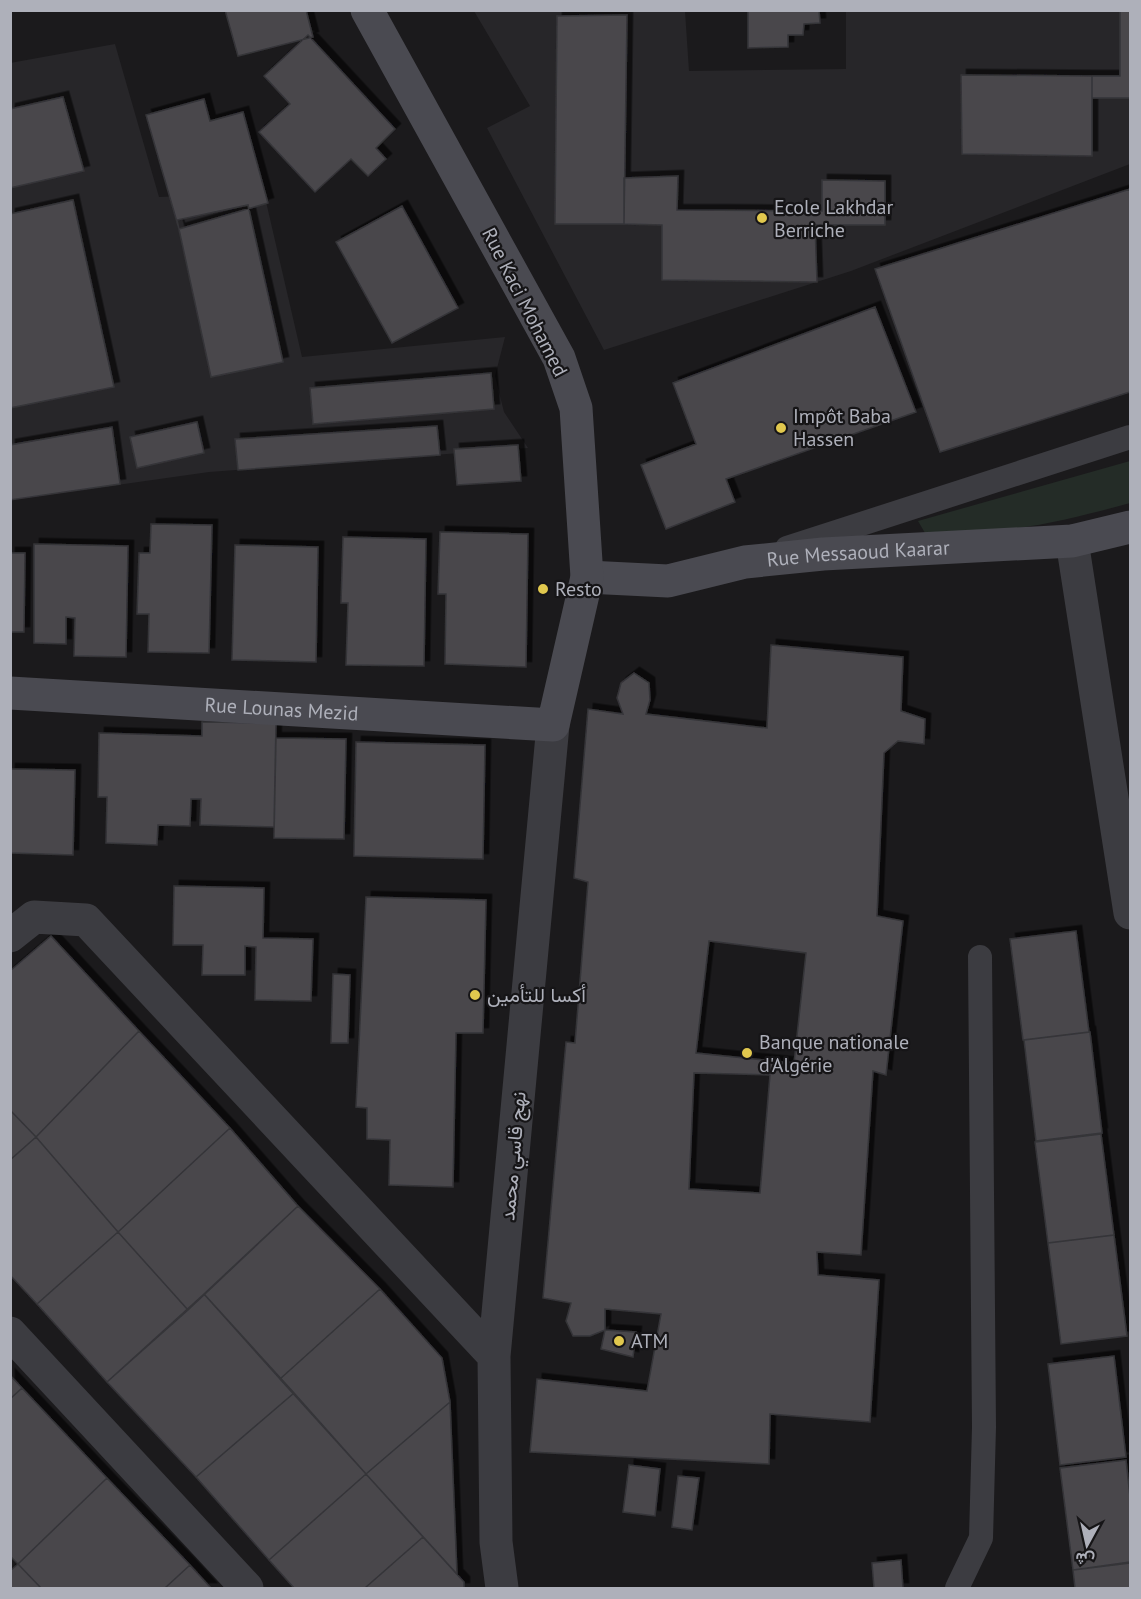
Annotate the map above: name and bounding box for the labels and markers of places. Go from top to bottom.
place label: Ecole Lakhdar Berriche [774,194,893,243]
marker: Ecole Lakhdar Berriche [755,211,769,225]
place label: Impôt Baba Hassen [793,403,891,452]
marker: Impôt Baba Hassen [774,421,788,435]
place label: Resto [555,576,602,602]
marker: Resto [536,582,550,596]
place label: أكسا للتأمين [487,982,586,1008]
marker: أكسا للتأمين [468,988,482,1002]
place label: Banque nationale d'Algérie [759,1029,909,1078]
marker: Banque nationale d'Algérie [740,1046,754,1060]
place label: ATM [631,1328,668,1354]
marker: ATM [612,1334,626,1348]

